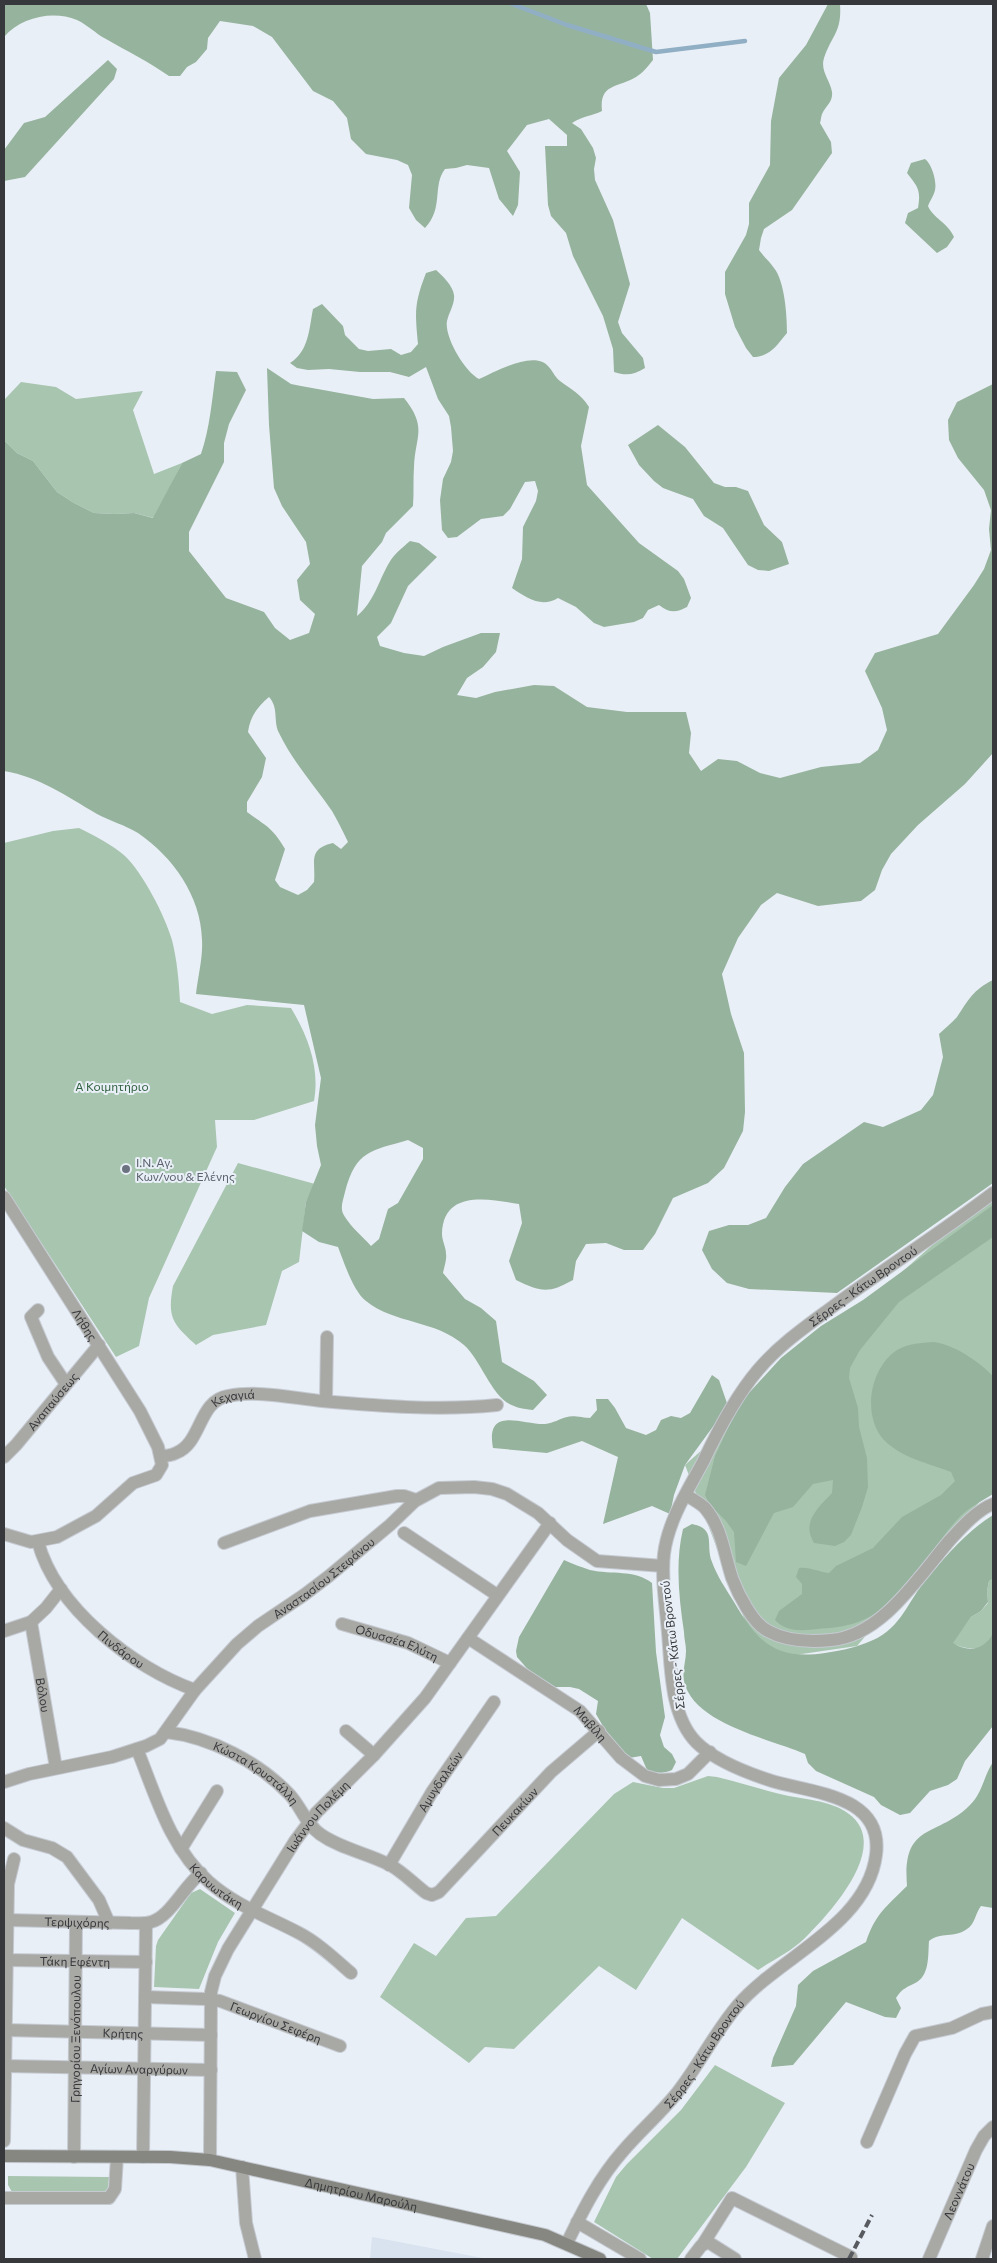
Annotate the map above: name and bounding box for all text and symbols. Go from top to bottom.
park label: Ά Κοιμητήριο [75,1079,149,1093]
place label: Ι.Ν. Αγ. Κων/νου & Ελένης [136,1155,235,1183]
marker: Ι.Ν. Αγ. Κων/νου & Ελένης [120,1163,132,1175]
street label: Σέρρες - Κάτω Βροντού [806,1243,920,1329]
street label: Λήθης [70,1306,100,1343]
street label: Αναπαύσεως [24,1369,81,1433]
street label: Κεχαγιά [208,1387,255,1409]
street label: Αναστασίου Στεφάνου [270,1534,377,1621]
street label: Σέρρες - Κάτω Βροντού [657,1580,687,1710]
street label: Οδυσσέα Ελύτη [354,1621,441,1663]
street label: Πινδάρου [95,1627,147,1671]
street label: Βόλου [34,1677,53,1714]
street label: Μαβίλη [571,1703,610,1744]
street label: Κώστα Κρυστάλλη [212,1738,302,1807]
street label: Αμυγδαλεών [415,1748,465,1814]
street label: Ιωάννου Πολέμη [283,1777,352,1854]
street label: Πευκακίων [489,1784,540,1838]
street label: Καρυωτάκη [187,1860,246,1911]
street label: Τερψιχόρης [44,1914,110,1929]
street label: Τάκη Εφέντη [40,1954,110,1968]
street label: Γρηγορίου Ξενόπουλου [67,1975,83,2103]
street label: Σέρρες - Κάτω Βροντού [661,1996,747,2110]
street label: Γεωργίου Σεφέρη [229,1999,323,2045]
street label: Κρήτης [103,2025,143,2040]
street label: Αγίων Αναργύρων [90,2061,188,2077]
street label: Λεοννάτου [940,2160,977,2222]
street label: Δημητρίου Μαρούλη [304,2174,419,2213]

